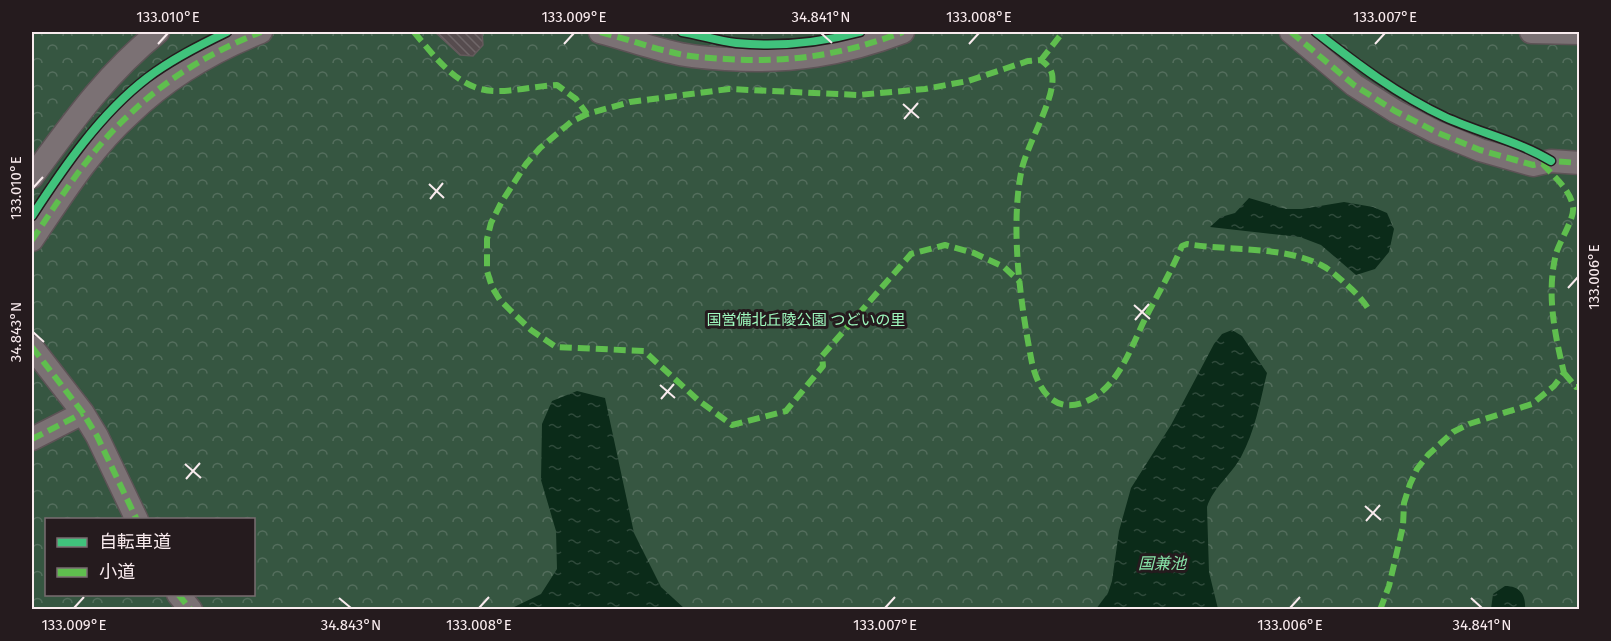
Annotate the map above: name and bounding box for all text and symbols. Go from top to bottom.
text: 133.010°E [136,8,200,26]
text: 133.009°E [541,8,607,26]
text: 34.841°N [792,8,850,26]
text: 133.008°E [946,8,1012,26]
text: 133.007°E [1353,8,1417,26]
text: 133.010°E [7,156,25,220]
text: 133.006°E [1585,244,1603,310]
text: 34.843°N [7,302,25,362]
park label: 国営備北丘陵公園 つどいの里 [707,311,905,329]
legend [45,518,255,596]
text: 自転車道 [99,531,171,553]
water label: 国兼池 [1138,554,1188,573]
text: 小道 [99,561,135,583]
text: 133.009°E [41,616,107,634]
text: 34.843°N [321,616,381,634]
text: 133.008°E [446,616,512,634]
text: 133.007°E [853,616,917,634]
text: 133.006°E [1257,616,1323,634]
text: 34.841°N [1453,616,1511,634]

